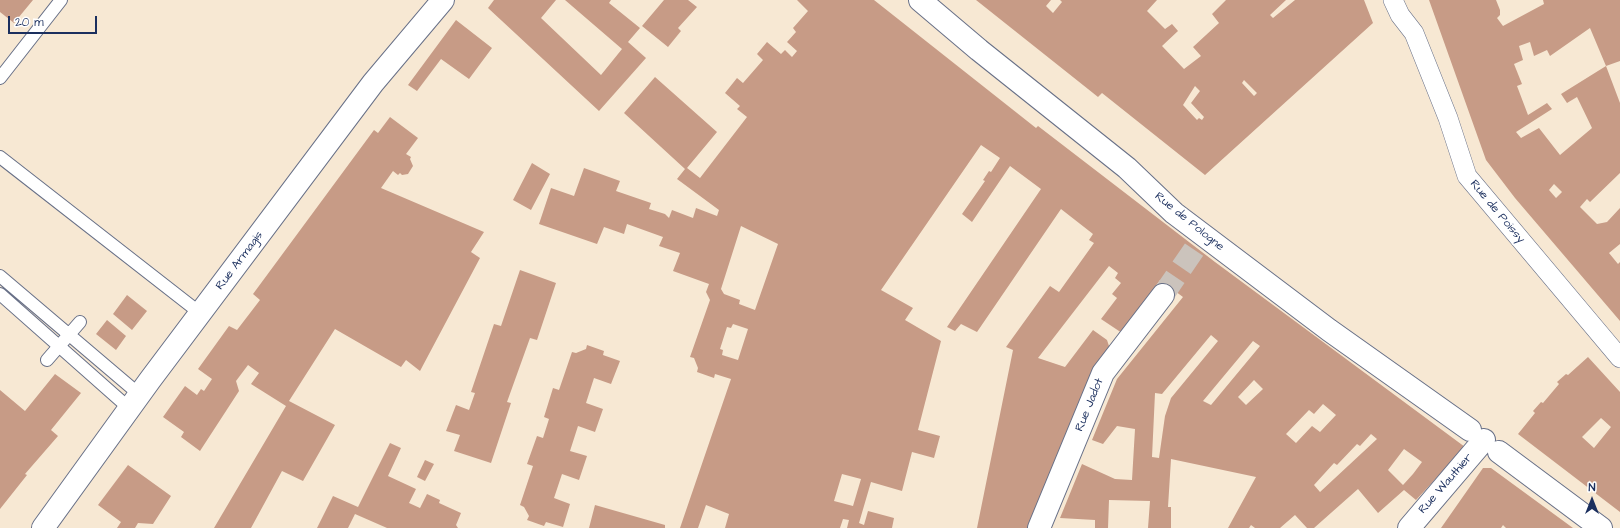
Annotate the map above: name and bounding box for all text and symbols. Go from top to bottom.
scale bar [10,8,99,34]
text: 20 m [15,14,44,31]
street label: Rue de Poissy [1466,177,1528,247]
street label: Rue de Pologne [1151,190,1227,254]
street label: Rue Armagis [213,229,267,293]
street label: Rue Jadot [1073,376,1107,434]
street label: Rue Wauthier [1416,451,1476,517]
north arrow [1572,480,1612,520]
text: N [1589,480,1595,495]

